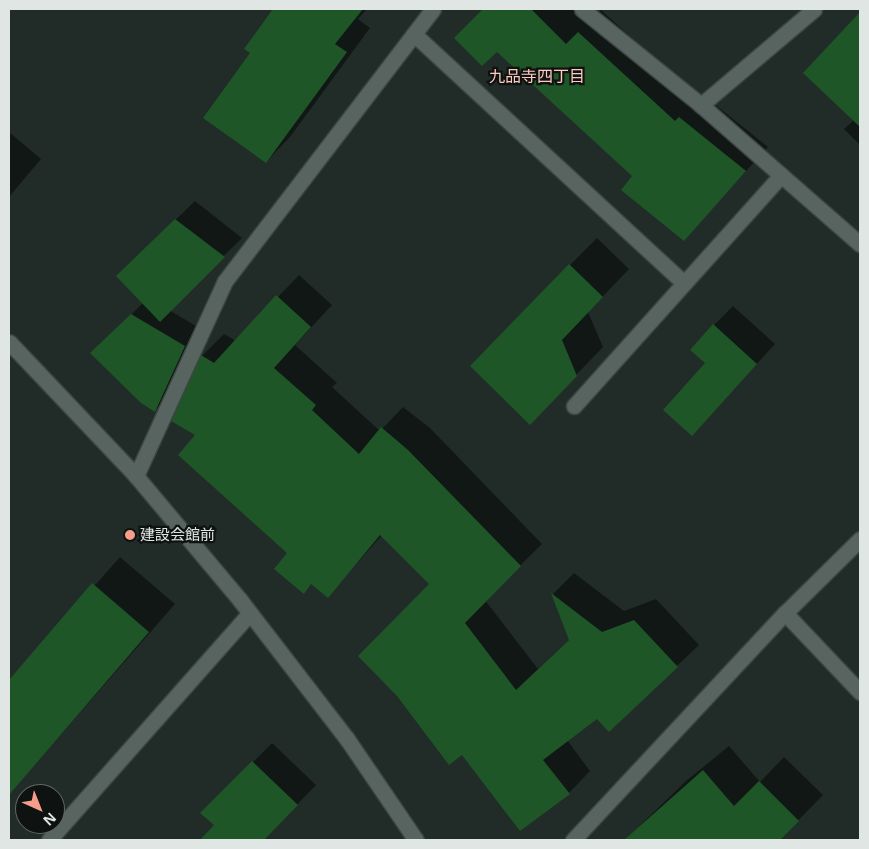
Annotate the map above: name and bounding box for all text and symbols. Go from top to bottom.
district label: 九品寺四丁目 [489,66,585,86]
place label: 建設会館前 [140,526,215,544]
marker: 建設会館前 [124,529,136,541]
north arrow [15,784,65,834]
text: N [39,809,61,830]

